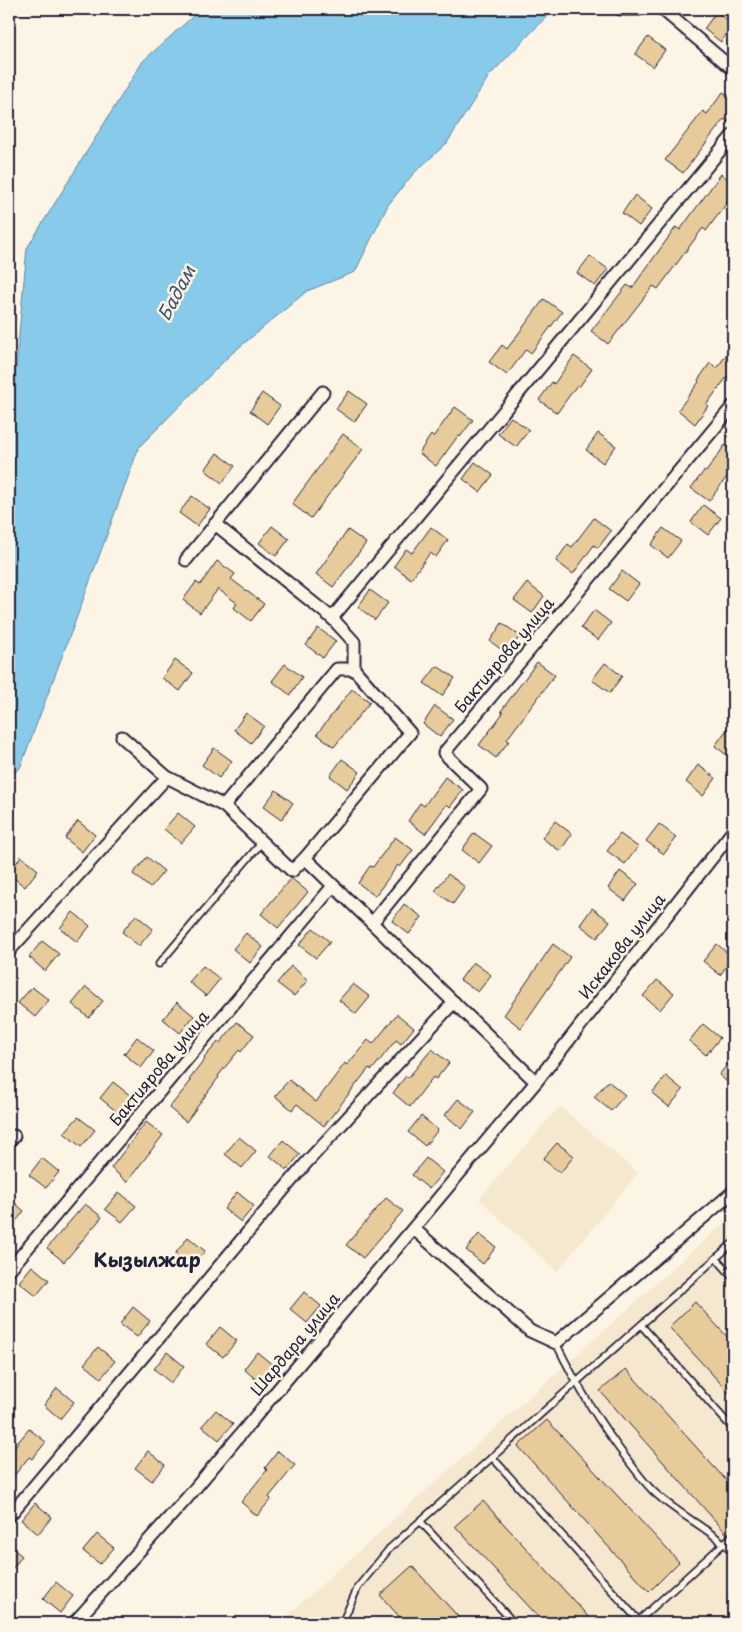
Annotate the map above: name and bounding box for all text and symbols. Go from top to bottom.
water label: Бадам [150,260,202,325]
street label: Бактиярова улица [448,591,559,717]
street label: Искакова улица [572,888,670,1003]
street label: Бактиярова улица [103,1004,214,1130]
district label: Кызылжар [93,1245,201,1273]
street label: Шардара улица [244,1287,345,1400]

